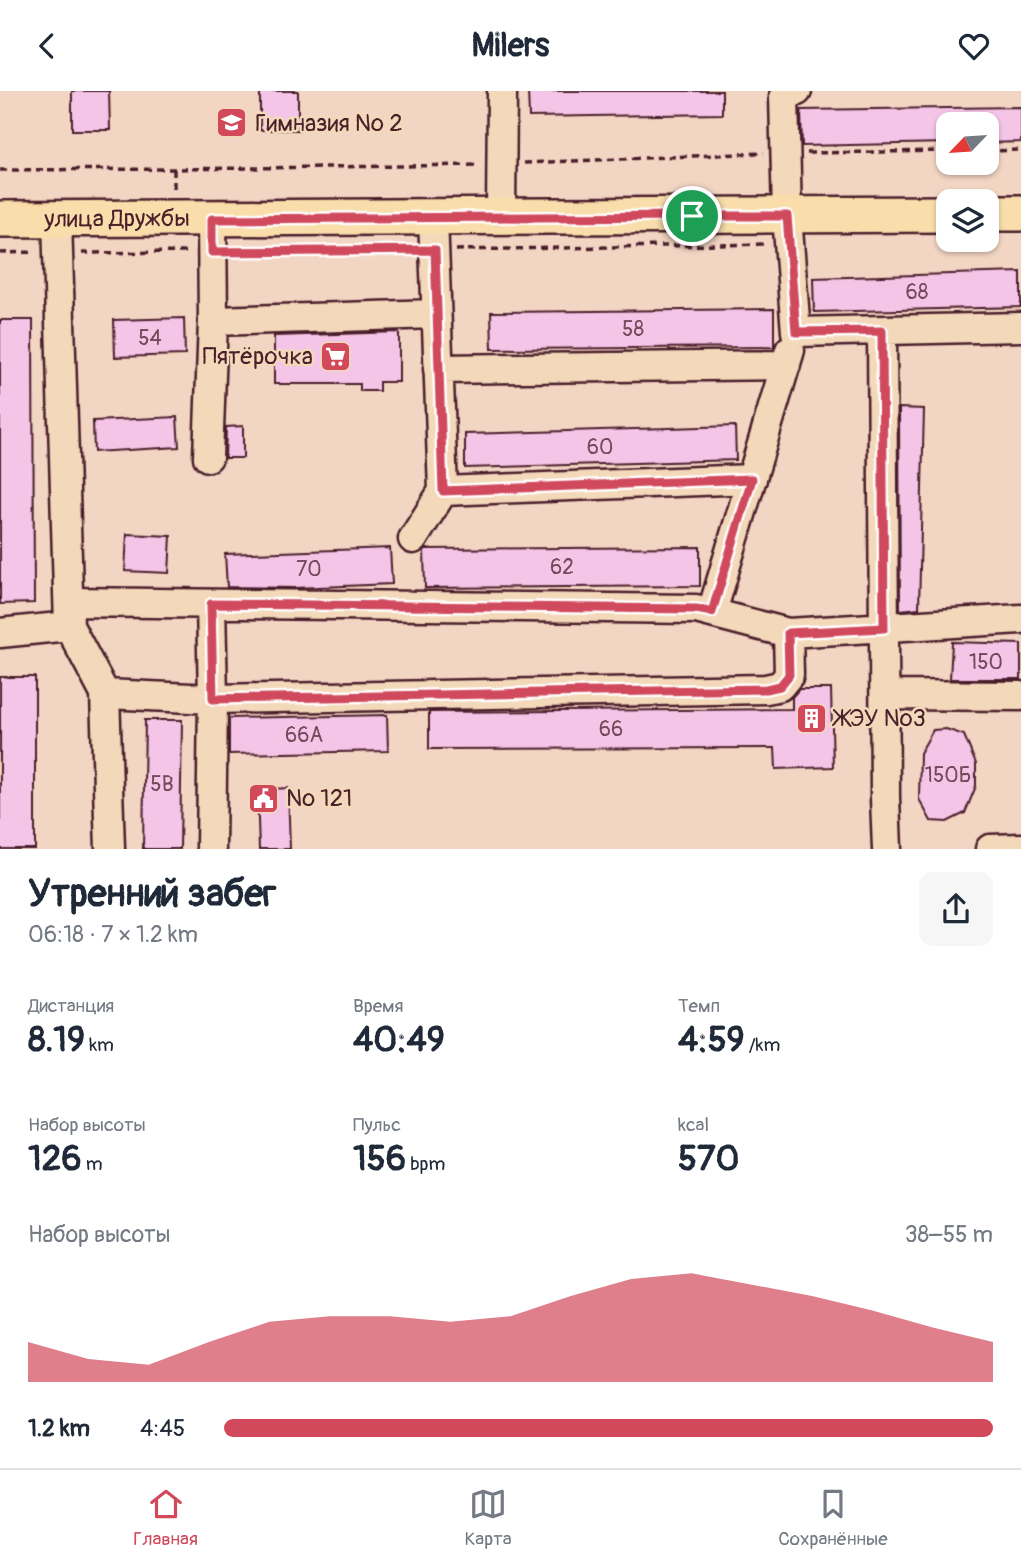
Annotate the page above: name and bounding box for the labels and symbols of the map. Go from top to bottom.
school or university icon: Гимназия № 2 [215,106,249,140]
place label: Гимназия № 2 [255,109,403,138]
north arrow [936,112,999,175]
pin [662,186,722,246]
street label: улица Дружбы [43,204,190,234]
house number: 68 [906,279,928,306]
house number: 58 [622,316,644,343]
house number: 54 [138,325,162,352]
supermarket icon: Пятёрочка [319,339,353,373]
place label: Пятёрочка [202,342,313,371]
house number: 60 [587,434,613,461]
house number: 62 [550,554,574,581]
house number: 70 [296,556,322,583]
house number: 150 [969,649,1003,676]
building icon: ЖЭУ №3 [795,701,829,735]
place label: ЖЭУ №3 [831,704,926,733]
house number: 66 [599,716,623,743]
house number: 66А [285,722,323,749]
house number: 150Б [925,762,971,789]
house number: 5В [150,771,174,798]
public building icon: № 121 [246,781,280,815]
place label: № 121 [286,784,353,813]

